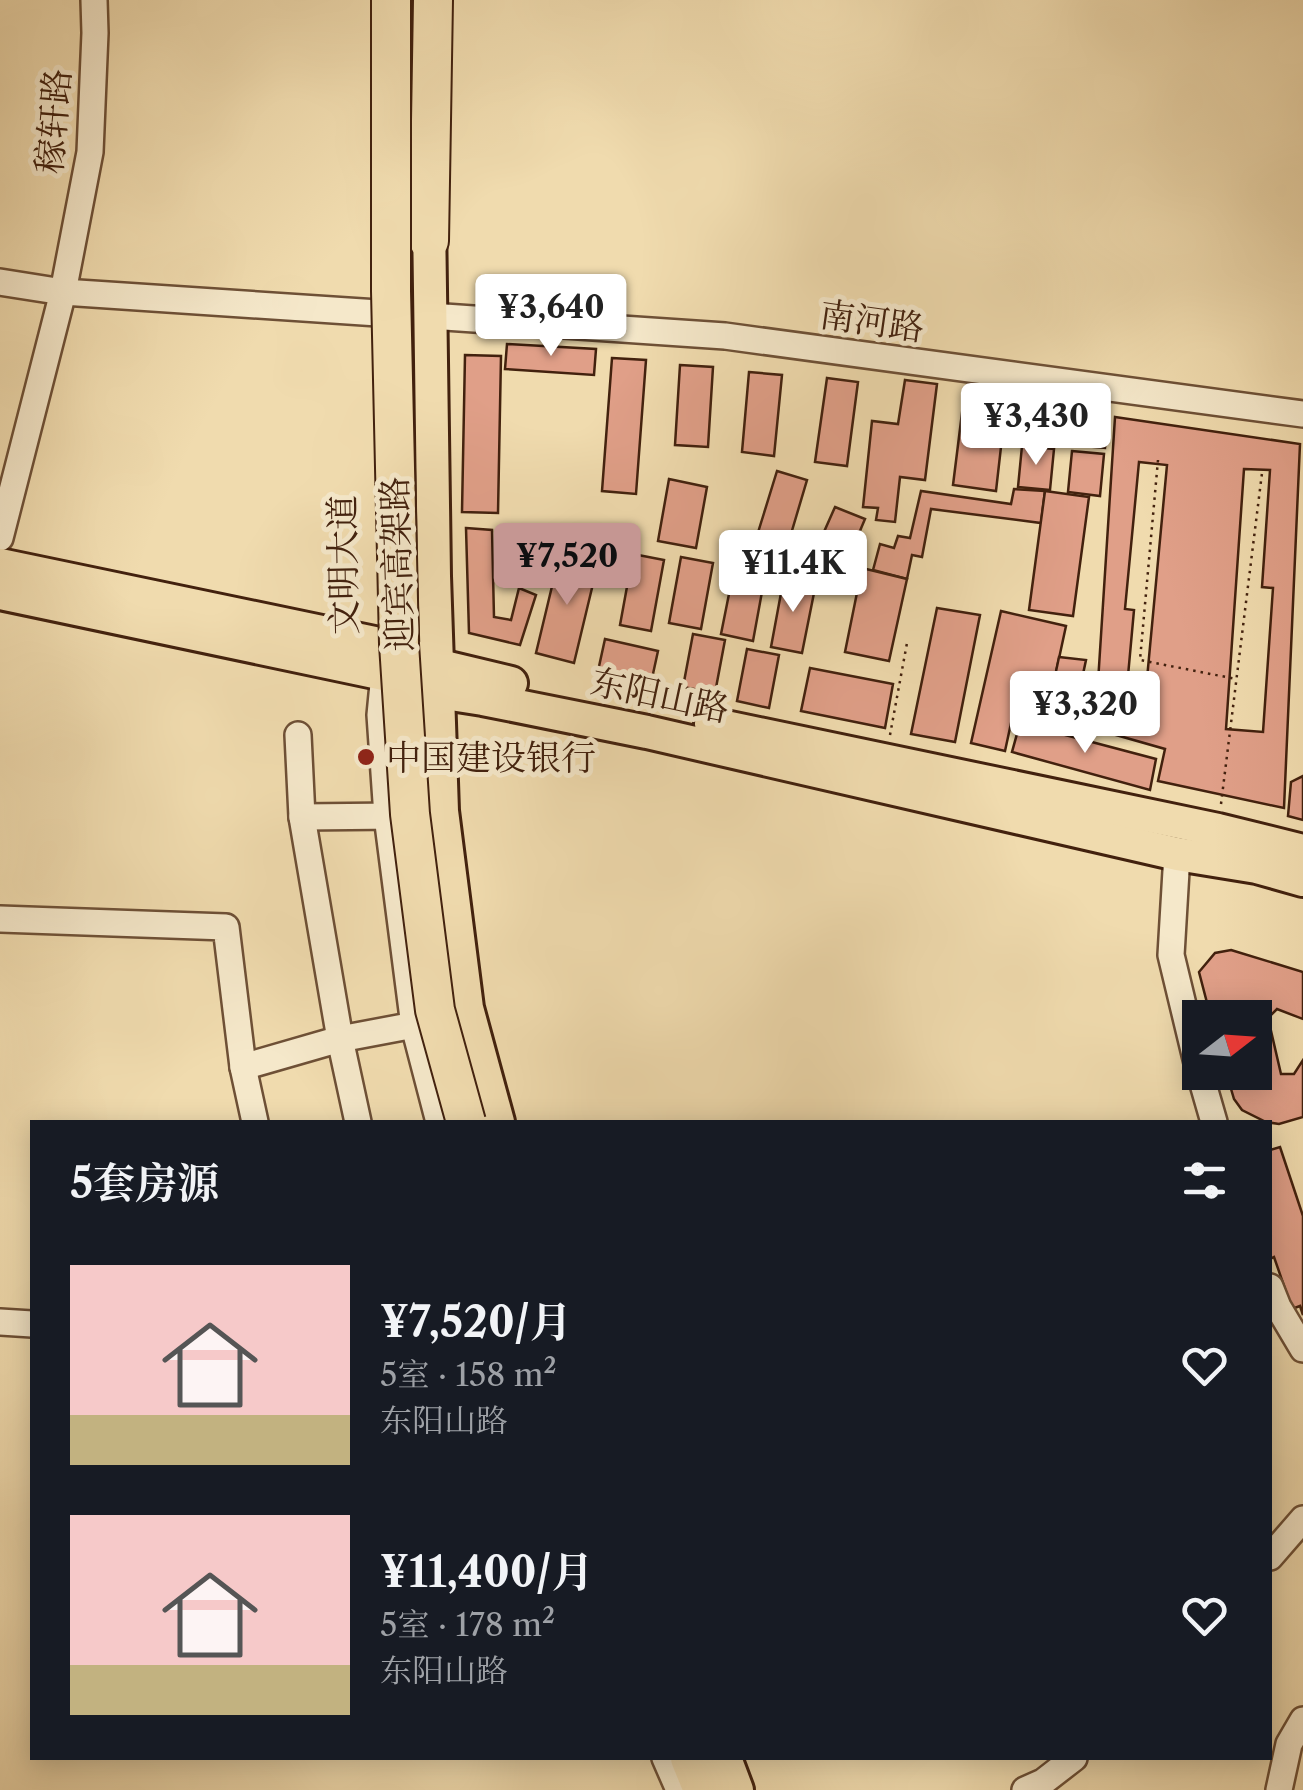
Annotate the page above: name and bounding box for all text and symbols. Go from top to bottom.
street label: 稼轩路 [27,67,79,175]
pin: ¥3,640 [470,274,632,359]
text: ¥3,640 [497,287,605,326]
street label: 南河路 [817,292,927,350]
pin: ¥3,430 [955,383,1117,468]
text: ¥3,430 [983,396,1089,435]
street label: 迎宾高架路 [372,476,422,652]
street label: 文明大道 [320,495,366,635]
pin: ¥7,520 [486,523,648,608]
pin: ¥11.4K [712,530,874,615]
text: ¥7,520 [516,536,618,575]
text: ¥11.4K [741,543,845,582]
street label: 东阳山路 [587,659,733,731]
pin: ¥3,320 [1004,671,1166,756]
text: ¥3,320 [1032,684,1138,723]
place label: 中国建设银行 [386,736,596,779]
marker: 中国建设银行 [355,746,377,768]
north arrow [1182,1000,1272,1090]
map controls [1182,1000,1272,1090]
icon: filters [1177,1153,1232,1208]
text: 5套房源 [70,1157,219,1209]
text: ¥7,520/月 [380,1296,572,1348]
icon: home [150,1305,270,1425]
icon: heart [1177,1338,1232,1393]
text: 5室 · 158 m² [380,1355,557,1394]
text: 东阳山路 [380,1401,508,1440]
text: ¥11,400/月 [380,1546,594,1598]
icon: home [150,1555,270,1675]
icon: heart [1177,1588,1232,1643]
text: 5室 · 178 m² [380,1605,555,1644]
text: 东阳山路 [380,1651,508,1690]

